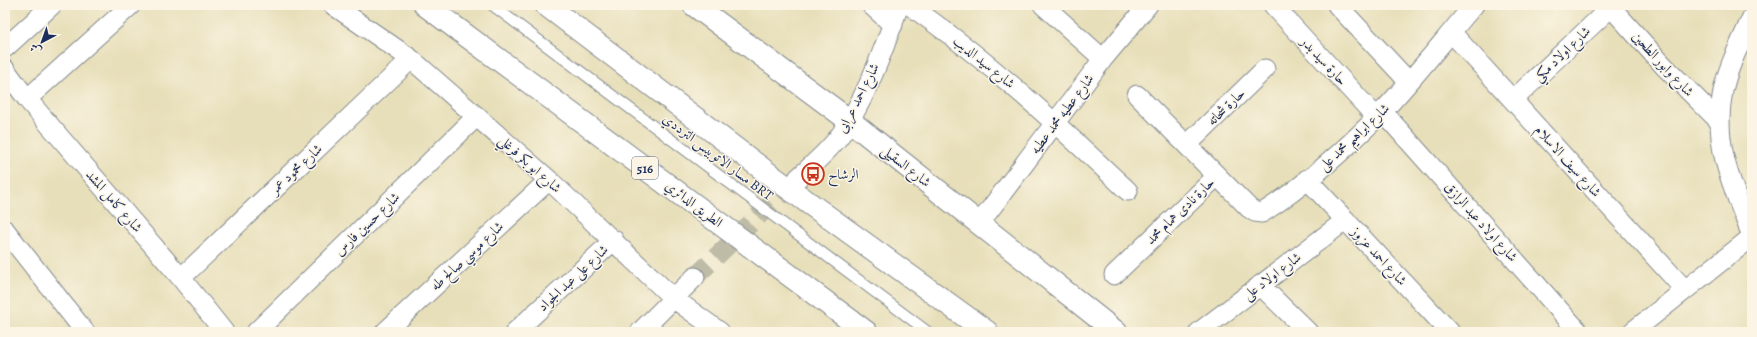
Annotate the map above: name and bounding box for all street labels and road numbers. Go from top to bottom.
street label: شارع اولاد مكي [1529,22,1598,89]
street label: شارع وابور الطحين [1626,27,1698,102]
street label: شارع سيد الديب [948,31,1019,94]
street label: حارة سيد بدر [1295,31,1352,90]
street label: شارع احمد عرابى [832,60,886,137]
street label: شارع عطيه محمد عطيه [1026,70,1100,159]
street label: حارة شحاته [1203,84,1249,130]
street label: شارع ابراهيم محمد على [1314,99,1397,178]
street label: مسار الاتوبيس الترددي BRT [658,109,778,207]
street label: شارع سيف الاسلام [1528,121,1606,203]
street label: شارع ابو بكر فرغلي [492,131,566,200]
street label: شارع محمود عمر [264,140,328,201]
street label: شارع السقيلى [876,140,935,193]
road number: 516 [632,157,658,179]
street label: شارع كامل المشد [80,165,147,238]
street label: حارة نادى همام محمد [1141,173,1221,251]
street label: الطريق الدائري [660,176,727,233]
street label: شارع اولاد عبد الرازق [1438,178,1522,267]
street label: شارع حسين فارس [330,188,405,262]
street label: شارع موسي صالح طه [426,217,511,298]
street label: شارع احمد عزوز [1344,221,1411,291]
street label: شارع على عبد الجواد [534,240,614,317]
street label: شارع اولاد على [1239,248,1306,306]

